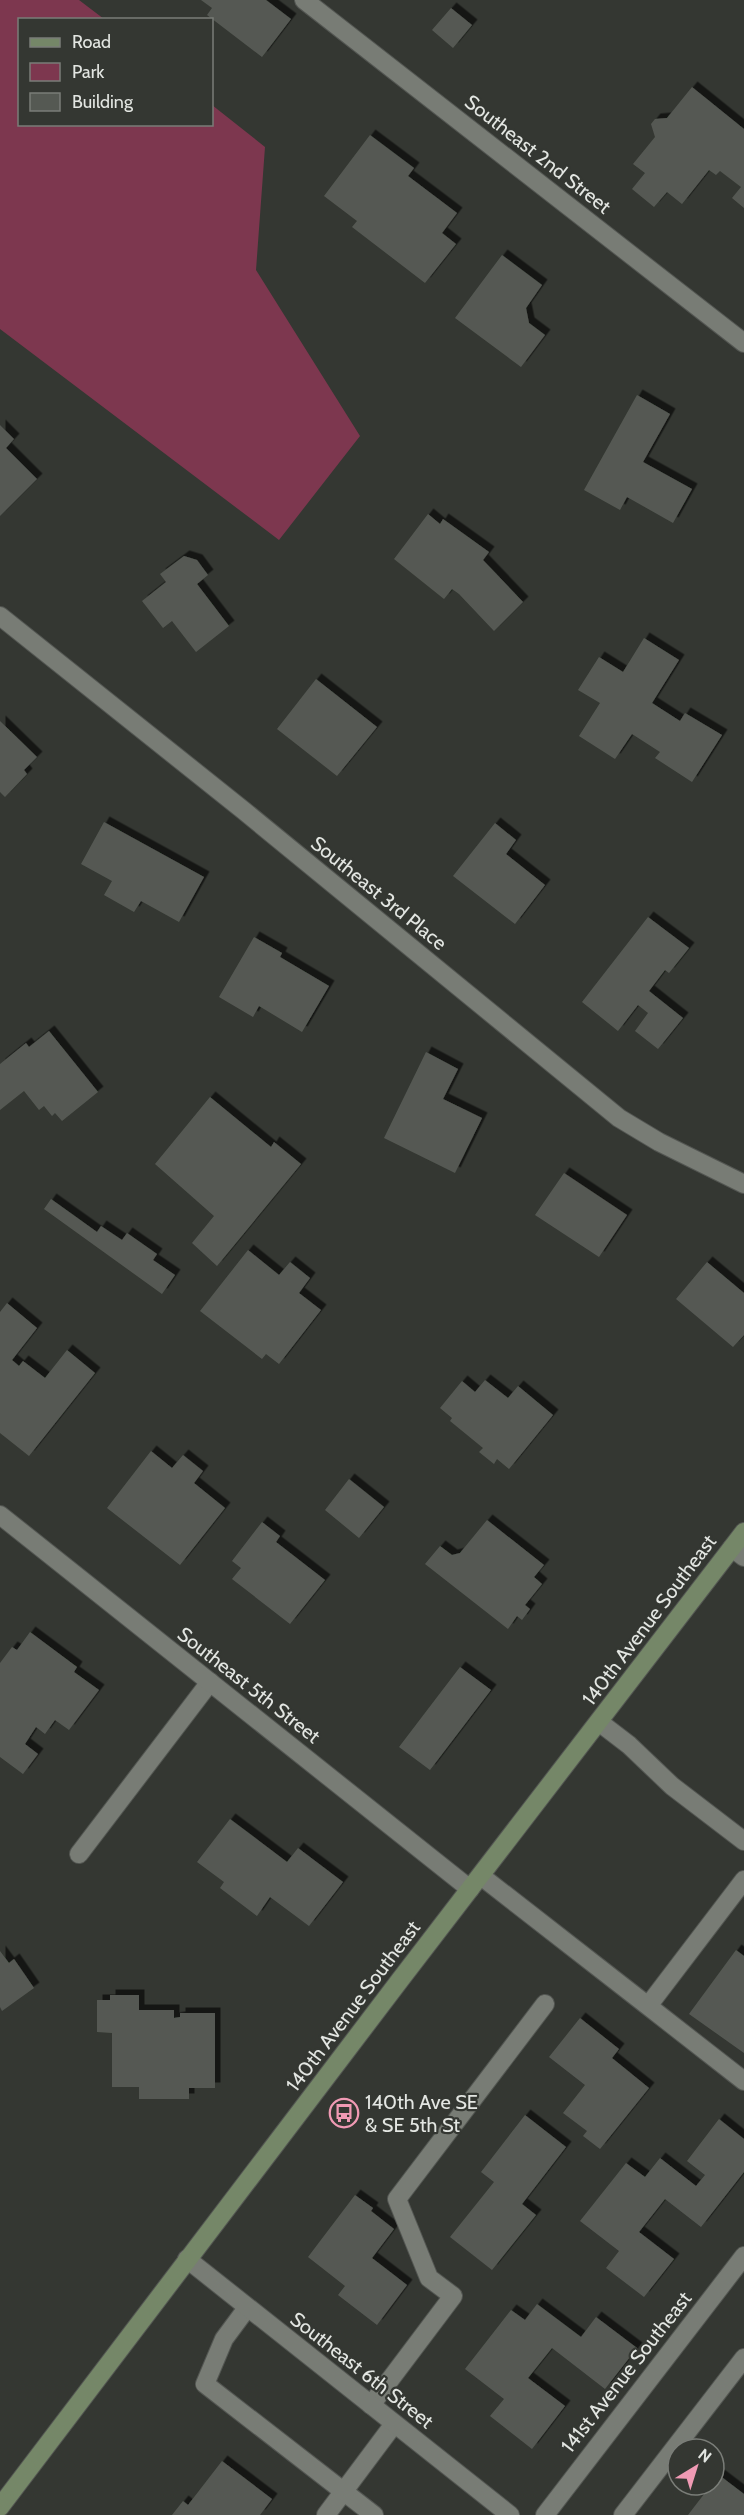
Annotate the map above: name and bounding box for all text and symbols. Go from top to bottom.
legend [18,18,213,126]
text: Road [72,31,111,53]
text: Park [72,61,105,83]
street label: Southeast 2nd Street [460,90,616,219]
text: Building [72,91,134,113]
street label: Southeast 3rd Place [306,831,452,955]
street label: 140th Avenue Southeast [577,1530,721,1710]
street label: Southeast 5th Street [173,1622,325,1748]
street label: 140th Avenue Southeast [281,1916,425,2096]
place label: 140th Ave SE & SE 5th St [365,2090,478,2137]
bus stop icon: 140th Ave SE & SE 5th St [328,2097,360,2129]
street label: 141st Avenue Southeast [556,2287,696,2457]
street label: Southeast 6th Street [286,2307,439,2433]
north arrow [666,2437,726,2497]
text: N [695,2445,715,2467]

